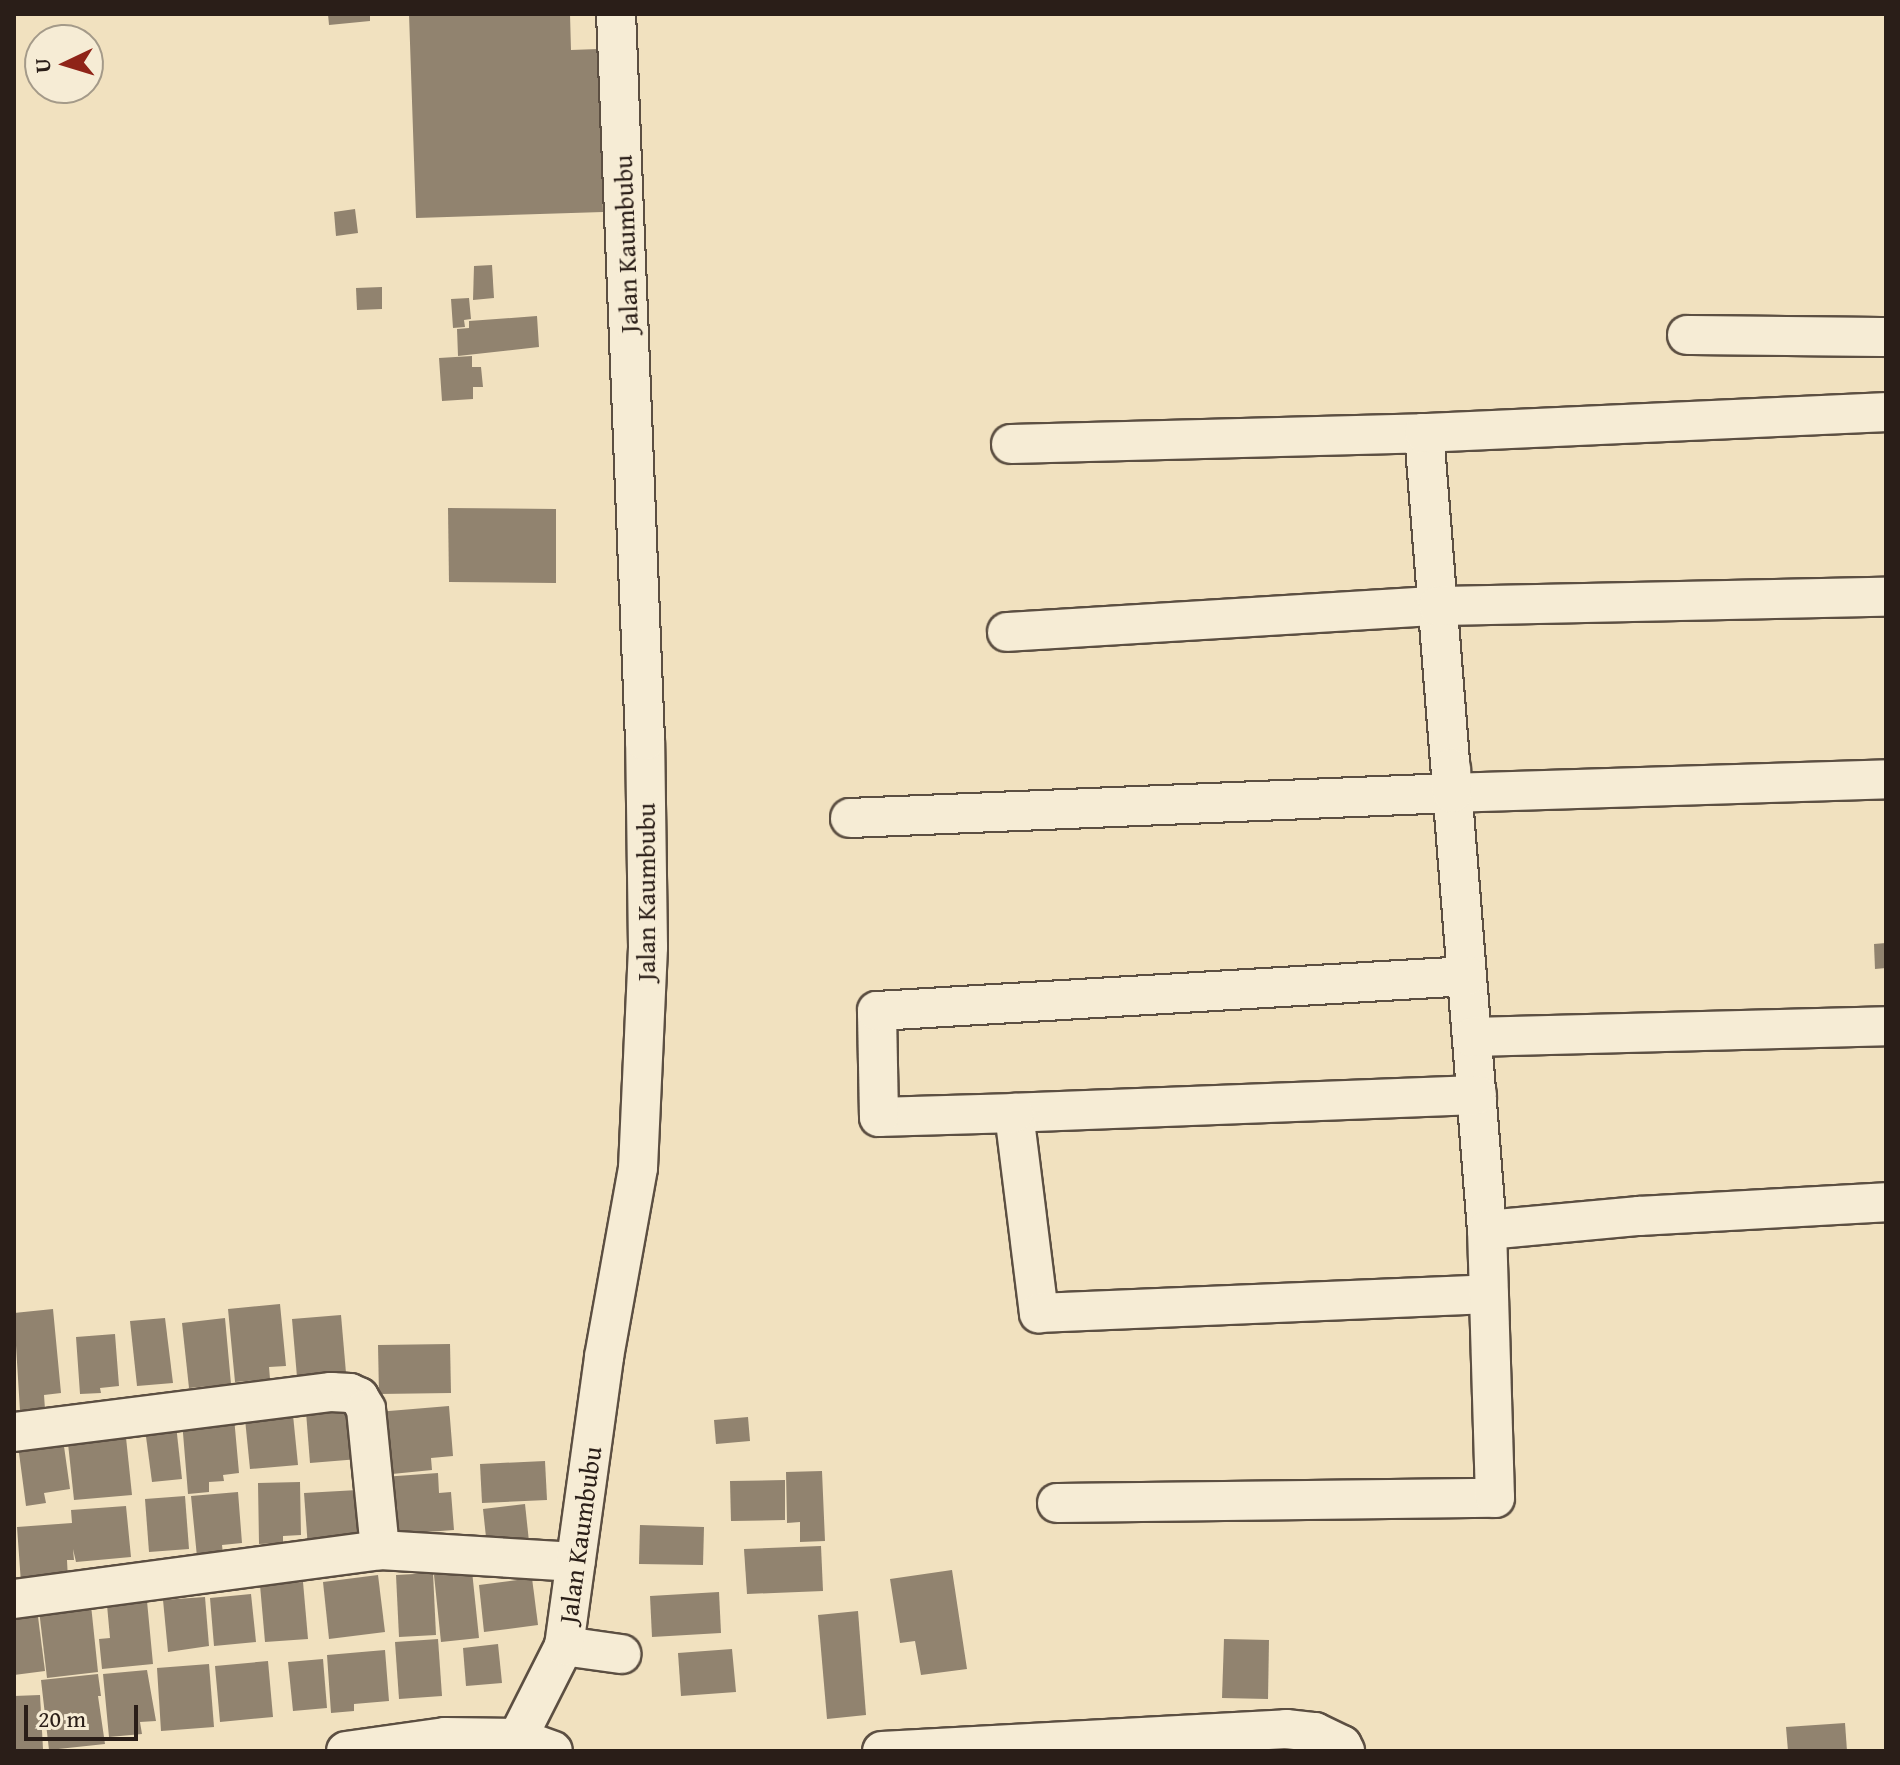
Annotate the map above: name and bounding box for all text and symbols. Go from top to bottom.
north arrow [24,24,104,104]
text: U [26,57,59,74]
street label: Jalan Kaumbubu [607,154,645,334]
street label: Jalan Kaumbubu [630,803,662,981]
street label: Jalan Kaumbubu [552,1444,608,1626]
scale bar [28,1689,142,1739]
text: 20 m [38,1701,86,1736]

